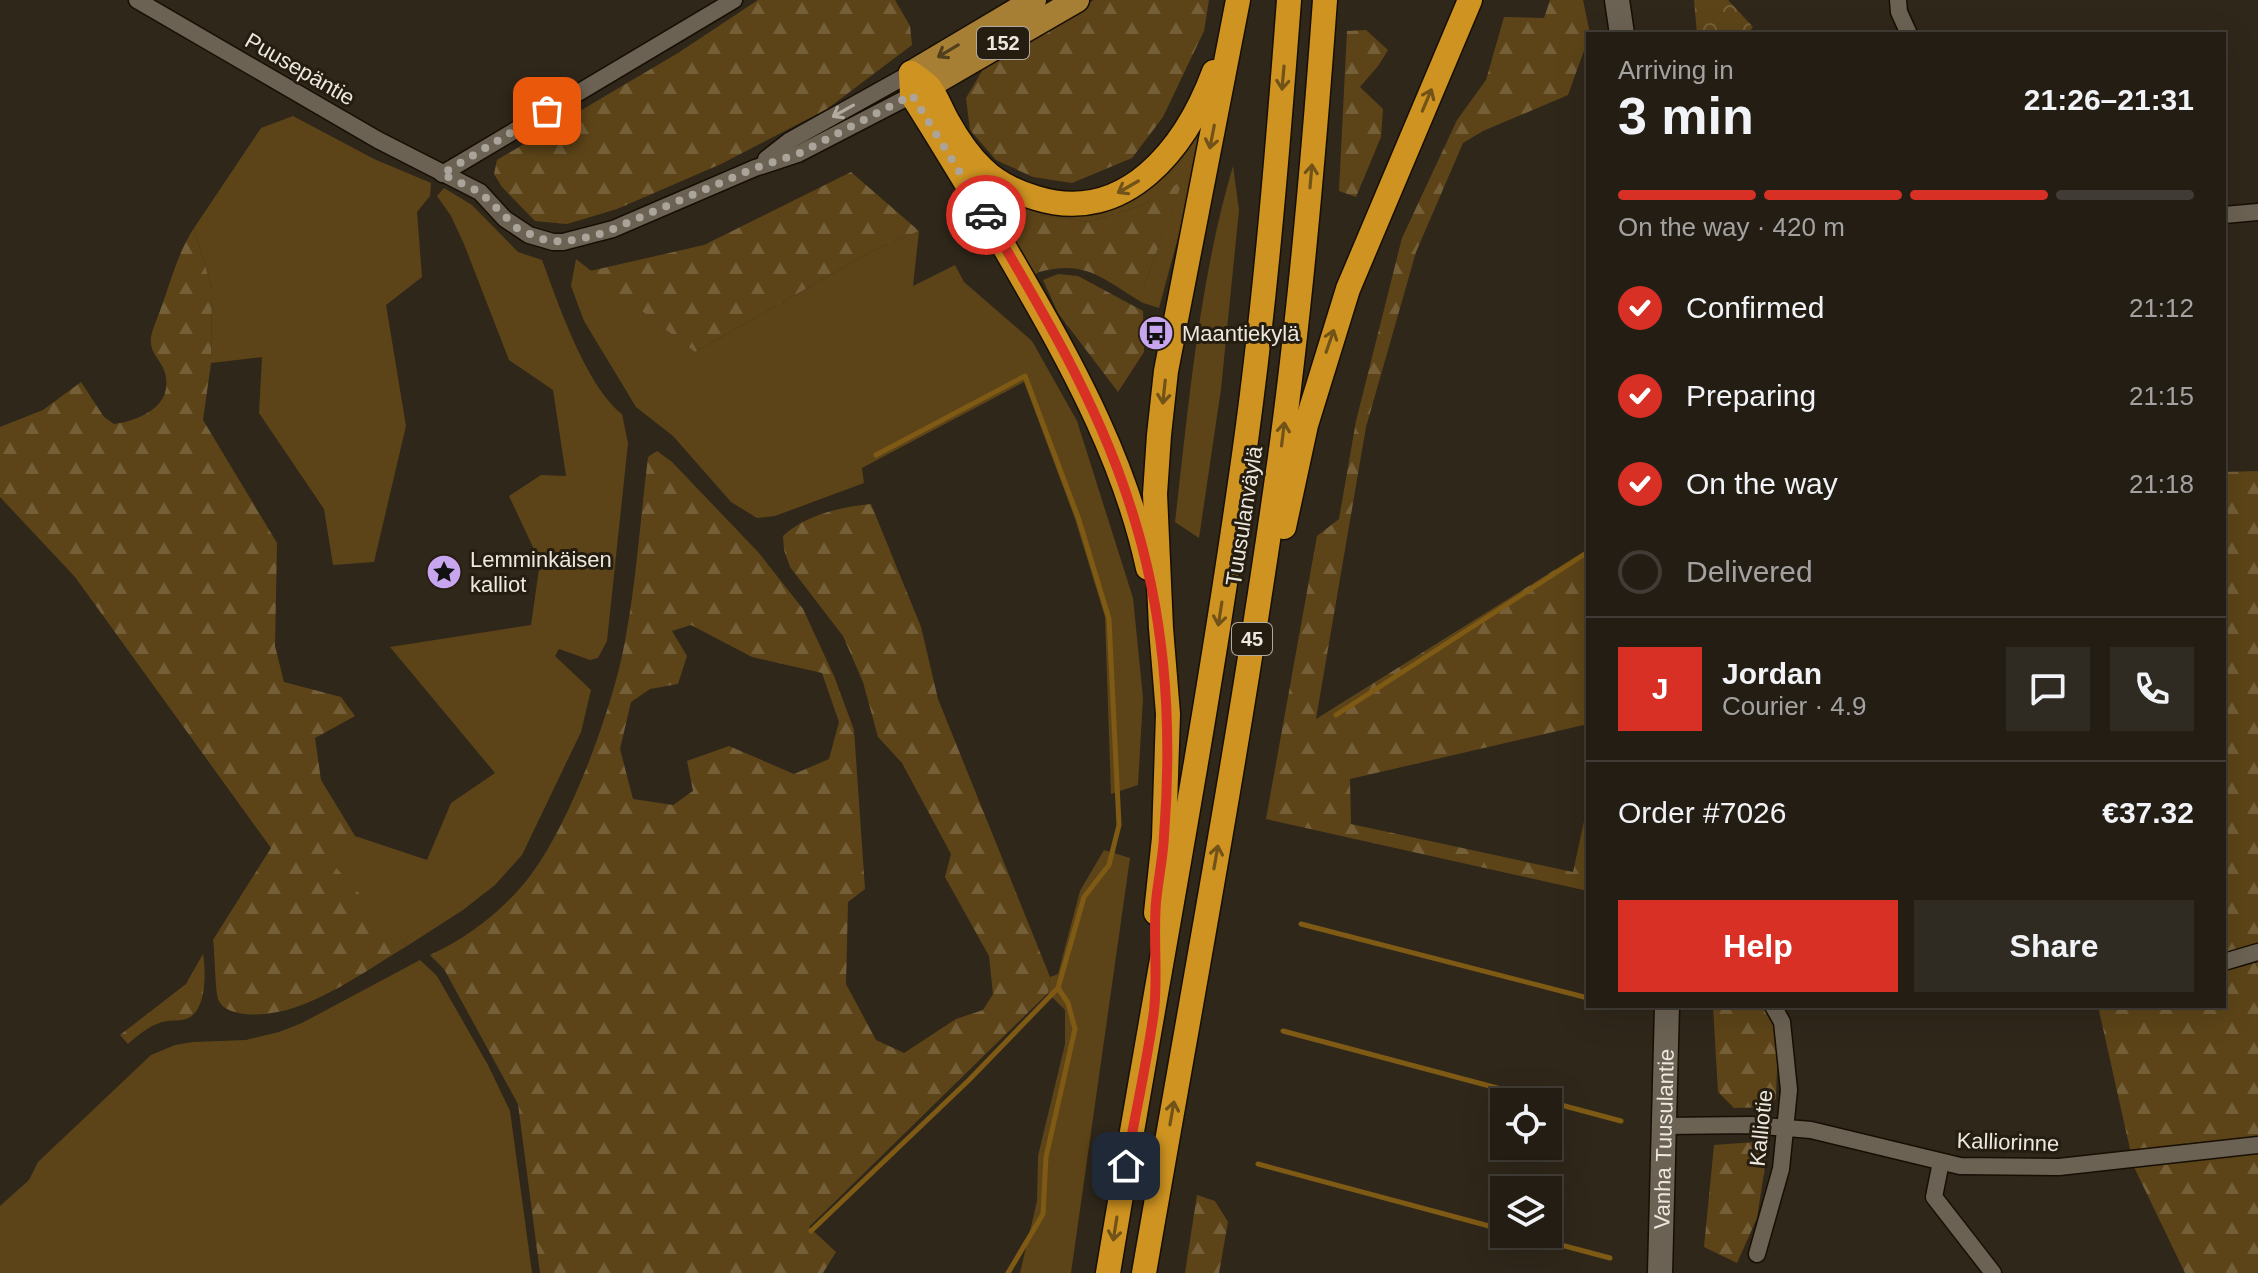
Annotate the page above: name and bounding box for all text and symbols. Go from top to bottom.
road number: 152 [977,27,1029,59]
street label: Puusepäntie [241,28,359,110]
one-way arrow [937,43,960,59]
text: Arriving in [1618,55,1734,85]
one-way arrow [1275,64,1290,91]
pin [513,77,581,145]
text: 21:26–21:31 [2024,83,2194,116]
text: 3 min [1618,87,1754,145]
one-way arrow [1420,88,1435,113]
icon: bag [525,89,569,133]
one-way arrow [832,104,855,120]
one-way arrow [1204,123,1219,149]
one-way arrow [1304,163,1319,190]
courier [946,175,1026,255]
one-way arrow [1117,180,1140,196]
icon: car [964,193,1008,237]
text: On the way · 420 m [1618,212,1845,242]
icon: check [1618,286,1662,330]
text: Confirmed [1686,291,1824,324]
text: 21:12 [2129,293,2194,323]
bus stop icon: Maantiekylä [1137,314,1175,352]
place label: Maantiekylä [1182,321,1300,346]
one-way arrow [1324,329,1339,354]
icon: check [1618,374,1662,418]
one-way arrow [1156,378,1171,405]
text: Preparing [1686,379,1816,412]
text: 21:15 [2129,381,2194,411]
one-way arrow [1276,422,1291,448]
street label: Tuusulanväylä [1221,444,1267,588]
icon: check [1618,462,1662,506]
text: On the way [1686,467,1838,500]
text: 21:18 [2129,469,2194,499]
place label: Lemminkäisen kalliot [470,547,612,597]
place icon: Lemminkäisen kalliot [425,553,463,591]
text: Delivered [1686,555,1813,588]
one-way arrow [1212,601,1227,626]
road number: 45 [1232,623,1272,655]
button: chat [2006,647,2090,731]
button: phone [2110,647,2194,731]
text: Jordan [1722,657,1822,690]
text: J [1652,672,1668,705]
text: Courier · 4.9 [1722,691,1867,721]
text: Order #7026 [1618,796,1786,829]
text: €37.32 [2102,796,2194,829]
one-way arrow [1209,845,1224,870]
button: Help [1618,900,1898,992]
button: Share [1914,900,2194,992]
street label: Vanha Tuusulantie [1649,1048,1678,1230]
map controls [1490,1088,1562,1248]
button: locate [1490,1088,1562,1160]
street label: Kalliotie [1745,1088,1777,1168]
one-way arrow [1165,1101,1180,1127]
street label: Kalliorinne [1956,1128,2060,1156]
pin [1092,1132,1160,1200]
icon: home [1104,1144,1148,1188]
button: layers [1490,1176,1562,1248]
one-way arrow [1107,1216,1122,1241]

